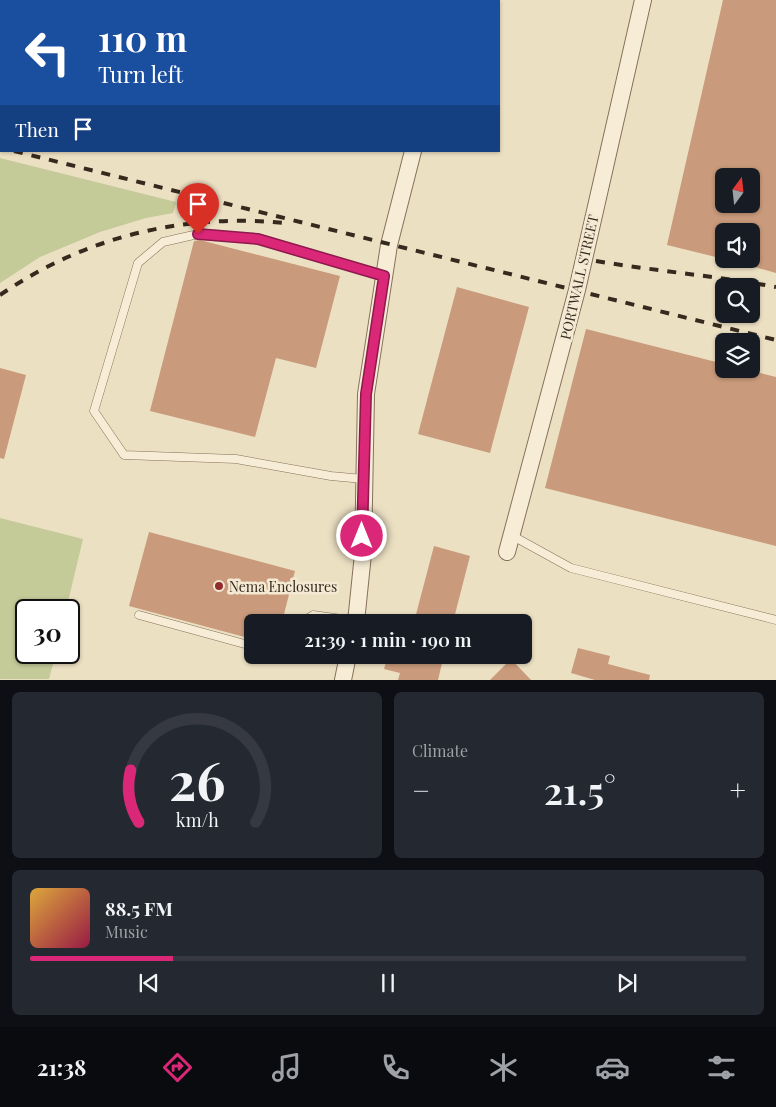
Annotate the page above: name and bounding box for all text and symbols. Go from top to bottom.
text: 110 m [98,14,187,61]
icon: left [15,20,80,85]
text: Turn left [98,59,183,89]
icon: arrive [69,115,97,143]
text: Then [15,116,59,142]
north arrow [715,168,760,212]
map controls [715,168,760,378]
pin [177,183,219,234]
icon: arrive [184,190,212,218]
street label: PORTWALL STREET [555,212,603,341]
button: sound [715,223,760,268]
button: search [715,278,760,323]
button: layers [715,333,760,378]
position arrow [335,509,387,561]
place label: Nema Enclosures [229,577,337,596]
marker: Nema Enclosures [213,580,225,592]
speed limit sign: 30 [15,599,80,664]
text: 21:39 · 1 min · 190 m [304,626,472,652]
text: Climate [412,740,468,761]
text: 26 [169,745,225,814]
text: 21.5° [544,764,616,815]
text: − [412,771,430,808]
text: + [730,771,746,808]
text: km/h [176,808,219,831]
text: 88.5 FM [105,895,173,921]
text: Music [105,921,148,942]
icon: previous [135,969,163,997]
icon: pause [374,969,402,997]
icon: next [613,969,641,997]
icon: directions [160,1050,195,1085]
icon: music [269,1050,304,1085]
icon: phone [378,1050,413,1085]
icon: climate [486,1050,521,1085]
icon: car [595,1050,630,1085]
icon: filters [704,1050,739,1085]
text: 21:38 [37,1052,86,1082]

